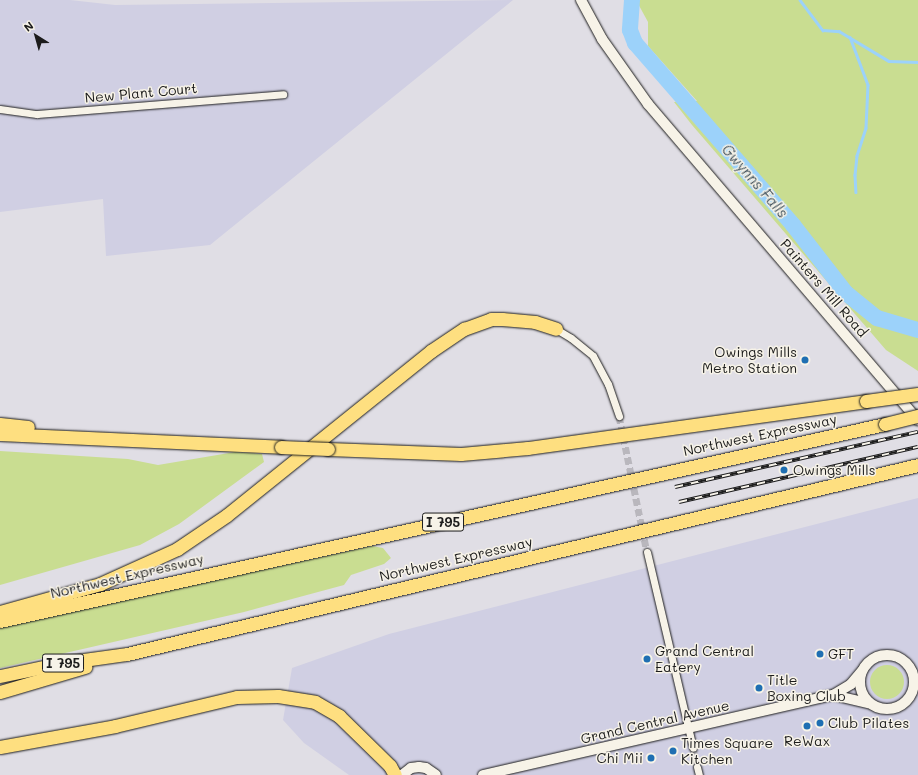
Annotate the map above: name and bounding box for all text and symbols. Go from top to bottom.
north arrow [16,16,56,56]
text: N [21,18,36,35]
street label: New Plant Court [84,80,198,106]
water label: Gwynns Falls [718,140,792,222]
street label: Painters Mill Road [777,236,871,340]
place label: Owings Mills Metro Station [702,344,797,376]
marker: Owings Mills Metro Station [800,355,810,365]
street label: Northwest Expressway [682,410,838,460]
place label: Owings Mills [793,462,876,478]
marker: Owings Mills [778,464,790,476]
road number: I 795 [422,511,464,533]
street label: Northwest Expressway [378,533,534,585]
street label: Northwest Expressway [49,550,205,602]
place label: Grand Central Eatery [655,643,754,676]
place label: GFT [828,646,854,662]
marker: GFT [815,649,825,659]
road number: I 795 [42,652,84,674]
marker: Grand Central Eatery [642,654,652,664]
place label: Title Boxing Club [767,672,846,704]
marker: Title Boxing Club [754,683,764,693]
street label: Grand Central Avenue [579,697,731,747]
place label: Club Pilates [828,715,909,731]
marker: Club Pilates [815,718,825,728]
marker: ReWax [802,721,812,731]
place label: ReWax [784,733,830,749]
place label: Times Square Kitchen [681,735,773,768]
marker: Times Square Kitchen [668,746,678,756]
place label: Chi Mii [597,750,643,766]
marker: Chi Mii [646,753,656,763]

